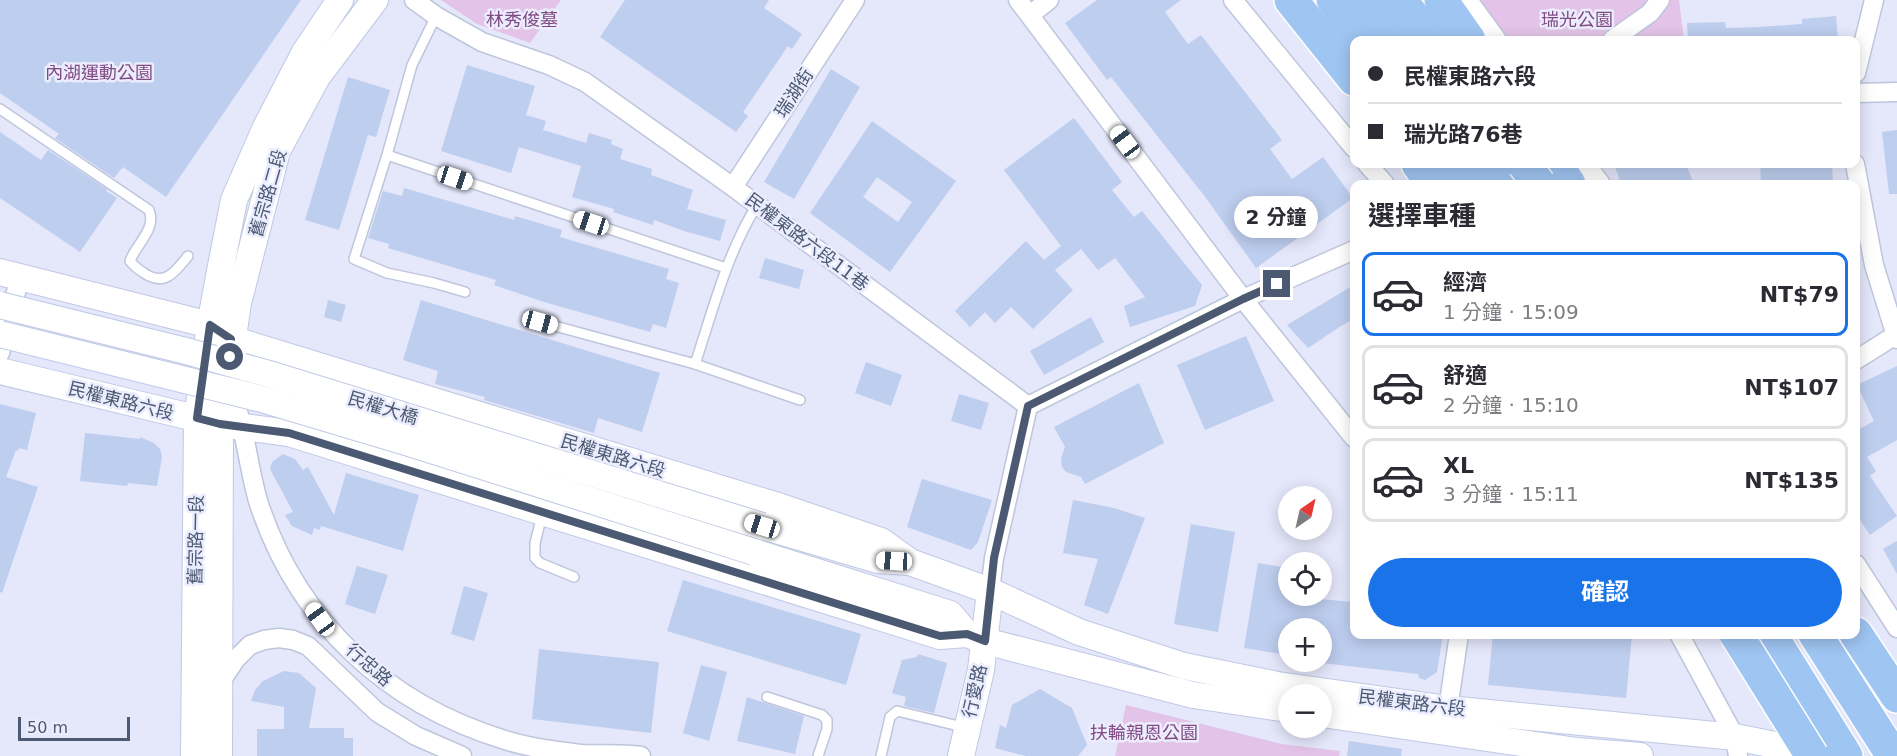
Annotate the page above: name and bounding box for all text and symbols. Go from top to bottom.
park label: 林秀俊墓 [486,9,558,30]
park label: 瑞光公園 [1541,9,1613,30]
park label: 內湖運動公園 [45,62,153,83]
street label: 瑞湖街 [770,64,817,121]
text: 民權東路六段 [1404,64,1536,89]
car [1107,122,1143,162]
text: 瑞光路76巷 [1404,122,1523,147]
street label: 舊宗路二段 [245,147,290,239]
car [435,164,475,192]
street label: 民權東路六段11巷 [742,188,873,295]
callout: 2 分鐘 [1235,197,1319,239]
text: 選擇車種 [1368,200,1476,231]
text: 2 分鐘 [1246,205,1306,229]
car [571,209,611,237]
icon: car [1371,267,1425,321]
route end [1263,270,1290,297]
text: 經濟 [1443,270,1487,295]
text: NT$79 [1760,282,1839,307]
text: 1 分鐘 · 15:09 [1443,300,1579,324]
car [520,309,560,335]
route start [216,343,243,370]
icon: car [1371,360,1425,414]
text: 舒適 [1443,363,1487,388]
text: NT$107 [1744,375,1839,400]
street label: 民權東路六段 [66,377,176,424]
street label: 民權大橋 [346,387,421,428]
text: 2 分鐘 · 15:10 [1443,393,1579,417]
street label: 民權東路六段 [558,430,668,481]
icon: car [1371,453,1425,507]
text: XL [1443,453,1474,478]
text: NT$135 [1744,468,1839,493]
text: 3 分鐘 · 15:11 [1443,482,1579,506]
north arrow [1278,486,1332,540]
map controls [1278,486,1332,738]
street label: 舊宗路一段 [184,495,207,585]
car [742,512,782,540]
car [876,551,912,571]
button: locate [1278,552,1332,606]
button: 確認 [1368,558,1842,627]
car [302,599,338,639]
button: + [1278,618,1332,672]
street label: 行忠路 [342,639,397,690]
street label: 行愛路 [958,662,991,720]
button: − [1278,684,1332,738]
street label: 民權東路六段 [1357,686,1467,720]
scale bar [18,714,130,742]
text: 50 m [27,718,68,737]
park label: 扶輪親恩公園 [1090,722,1198,743]

